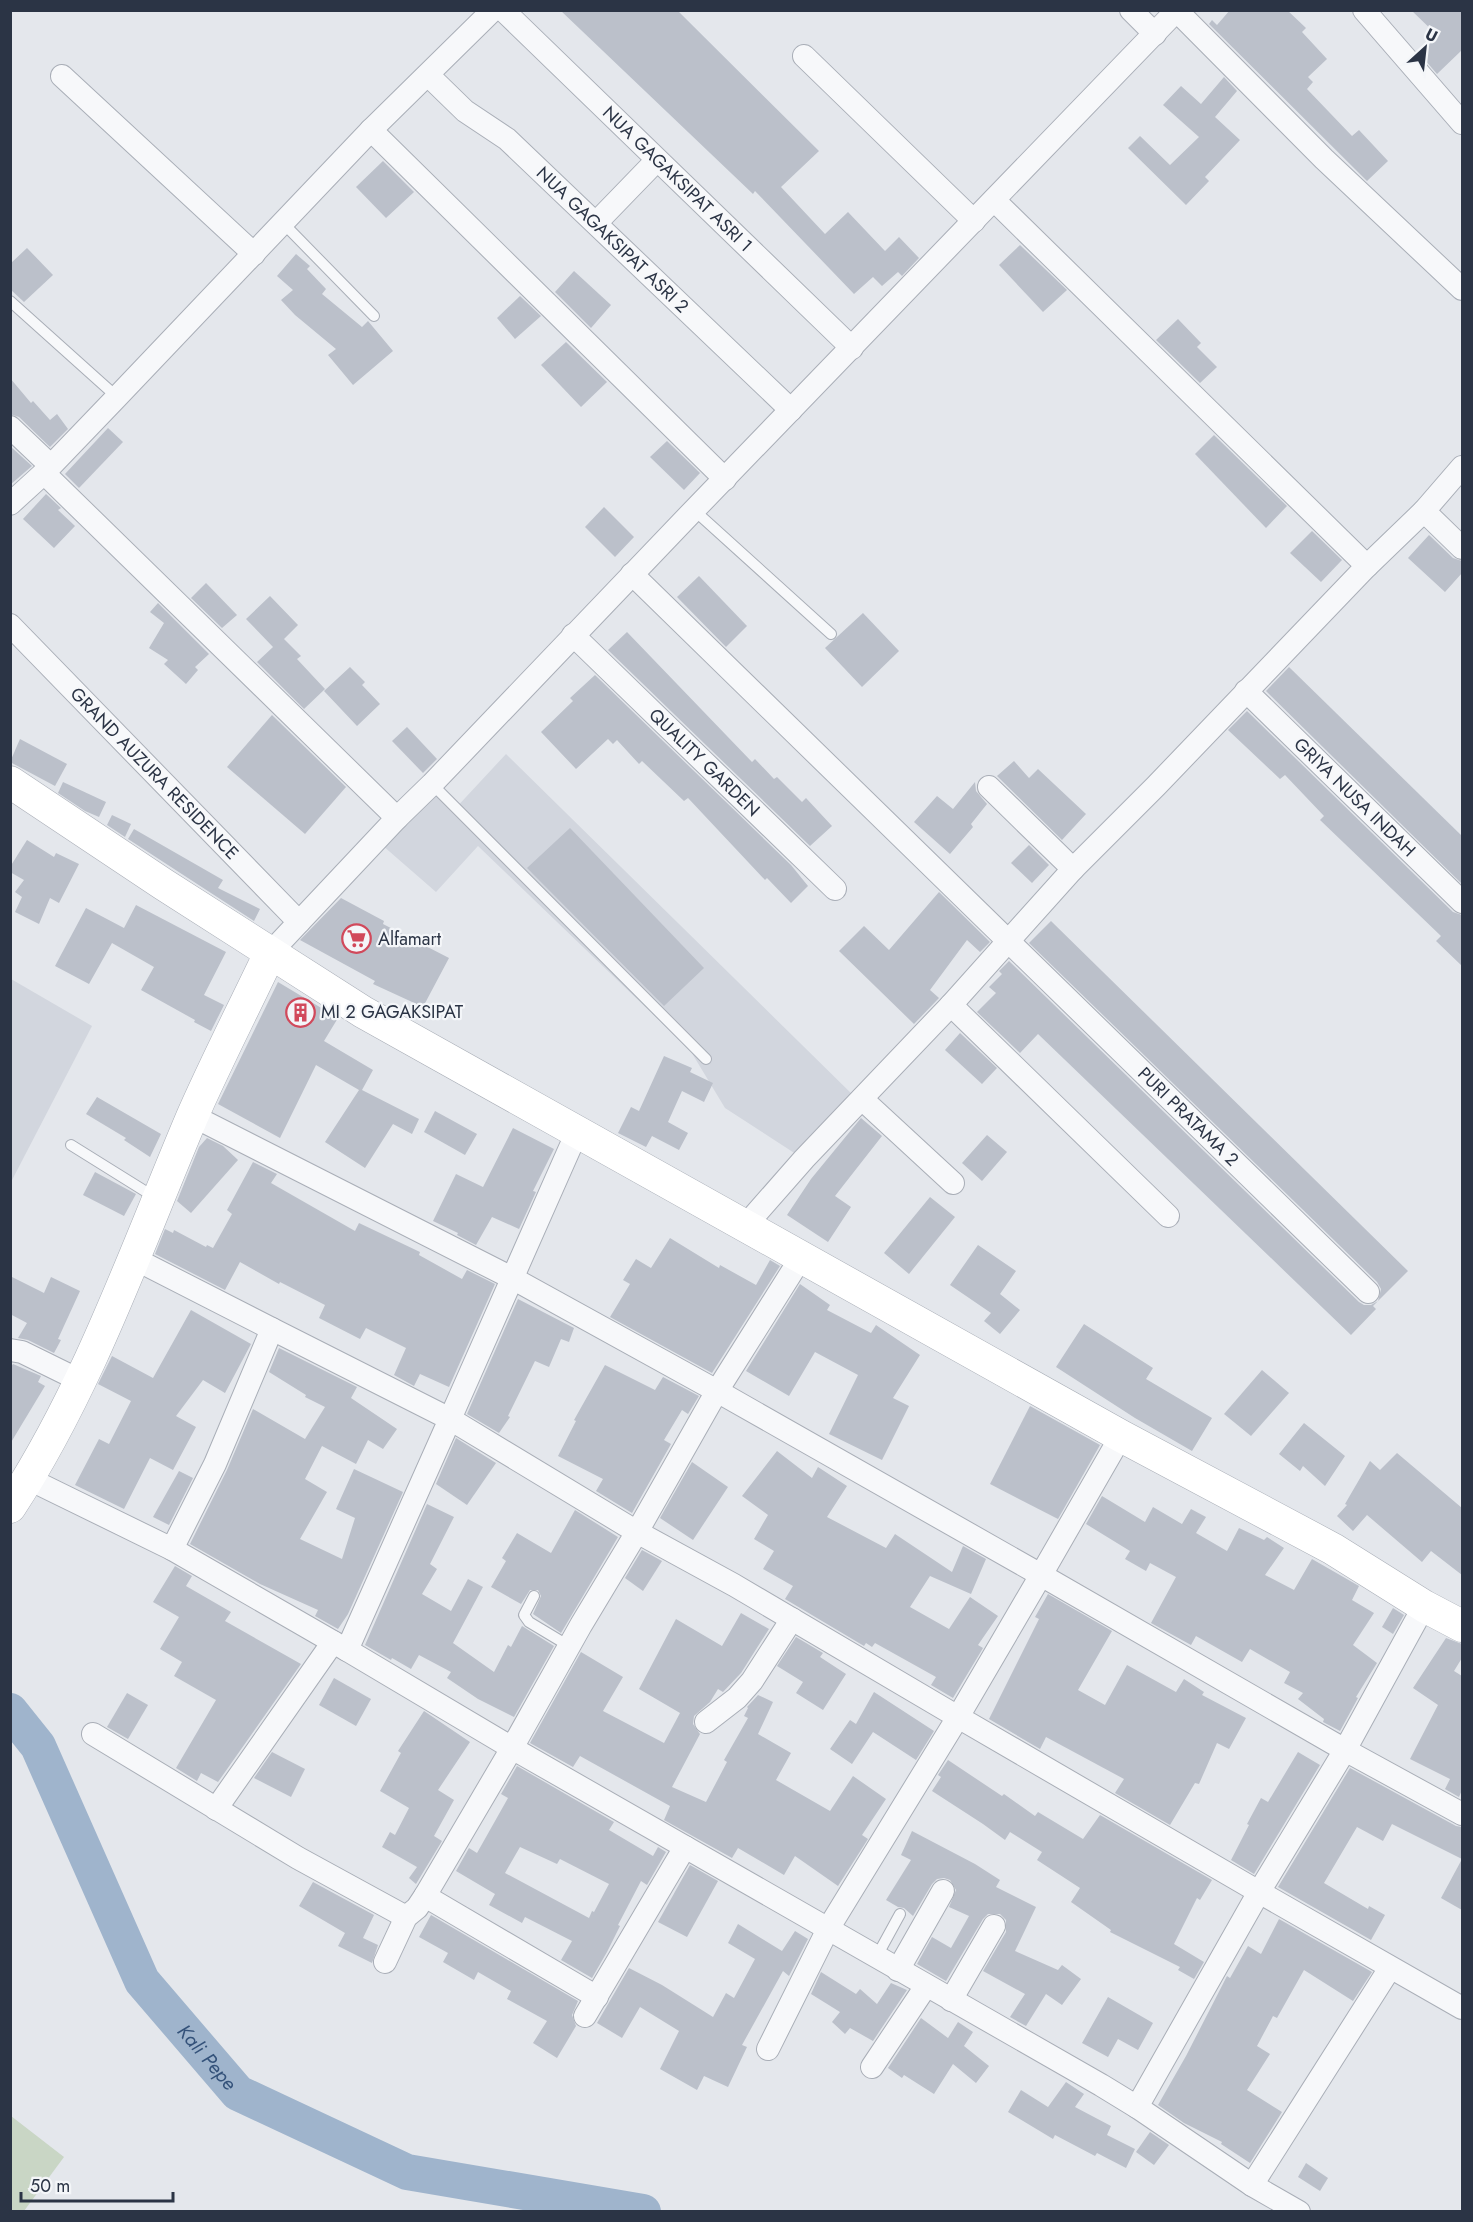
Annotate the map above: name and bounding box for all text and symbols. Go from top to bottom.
north arrow [1395,18,1455,78]
text: U [1421,22,1442,48]
street label: NUA GAGAKSIPAT ASRI 1 [597,100,758,258]
street label: NUA GAGAKSIPAT ASRI 2 [530,161,695,319]
street label: GRAND AUZURA RESIDENCE [64,681,245,866]
street label: QUALITY GARDEN [643,702,766,822]
street label: GRIYA NUSA INDAH [1288,732,1422,863]
supermarket icon: Alfamart [341,923,373,955]
place label: Alfamart [378,926,442,952]
building icon: MI 2 GAGAKSIPAT [284,996,316,1028]
place label: MI 2 GAGAKSIPAT [321,999,464,1025]
street label: PURI PRATAMA 2 [1132,1061,1245,1172]
water label: Kali Pepe [171,2018,244,2096]
scale bar [21,2165,172,2203]
text: 50 m [30,2173,70,2199]

